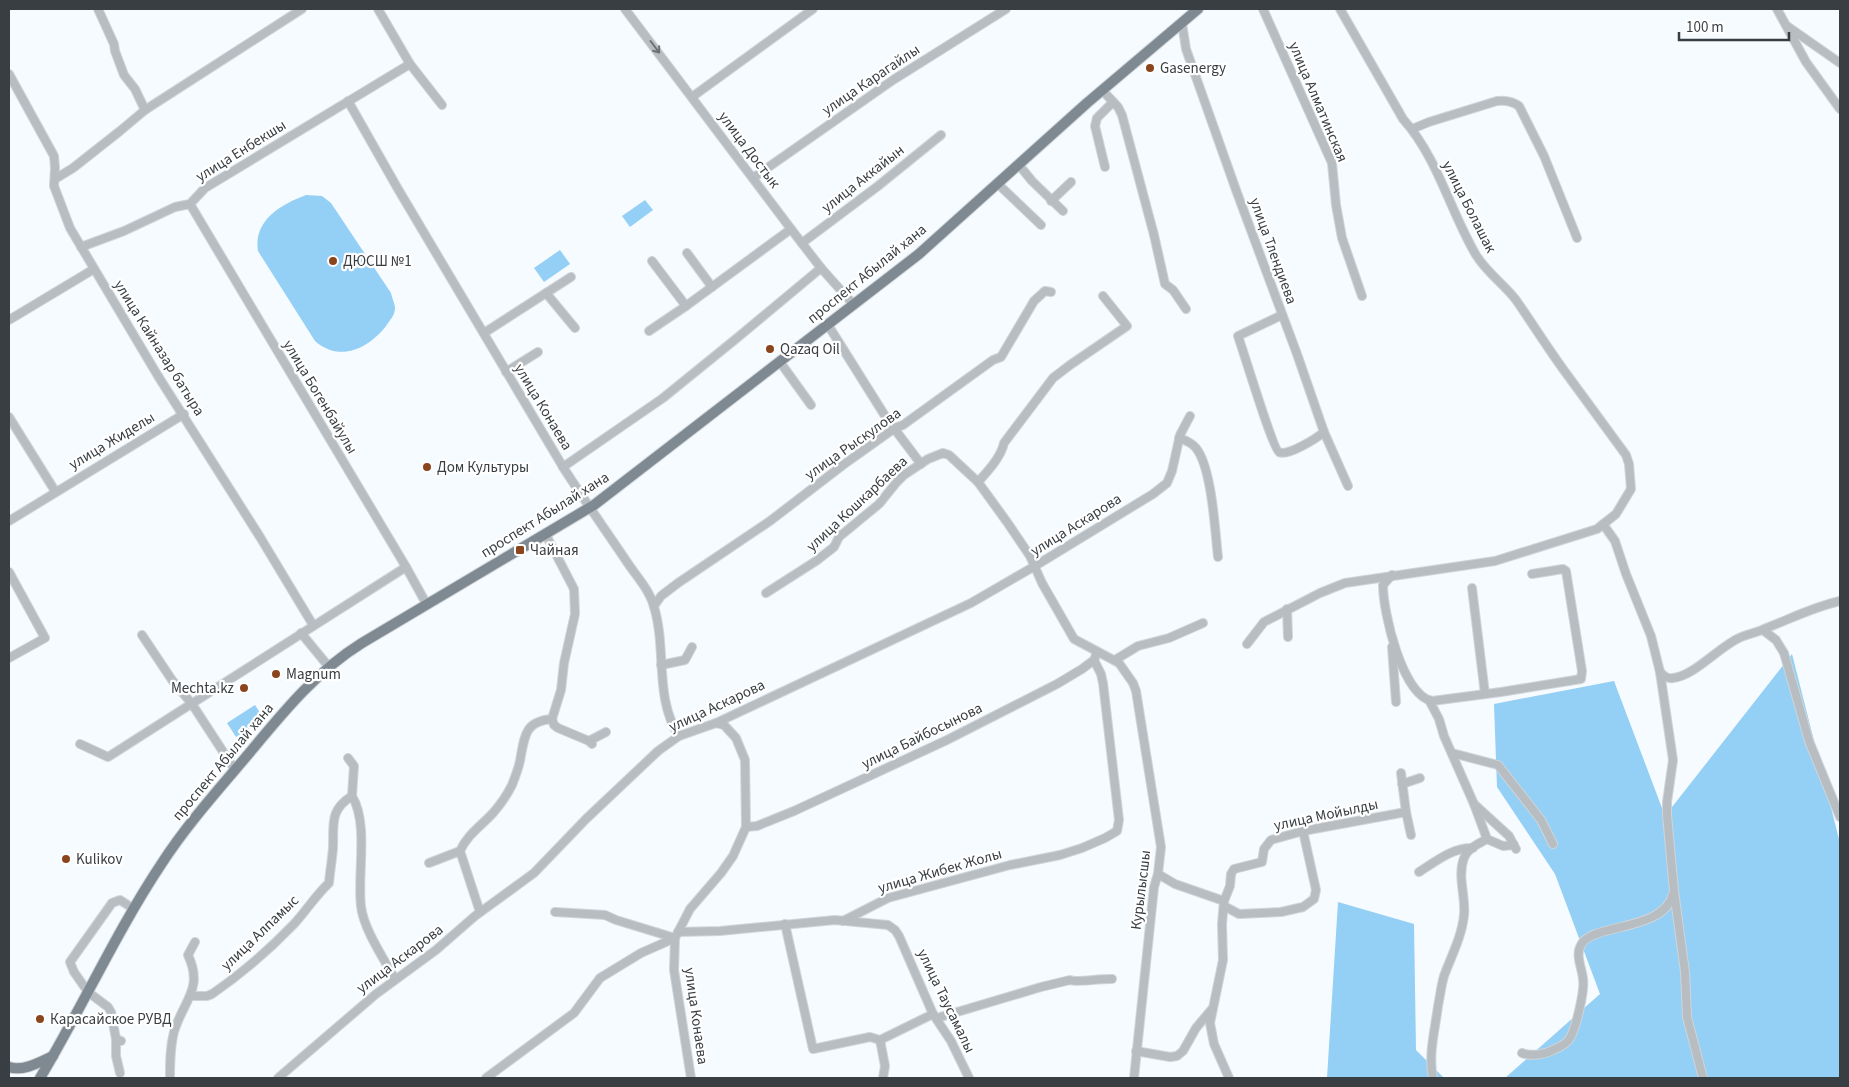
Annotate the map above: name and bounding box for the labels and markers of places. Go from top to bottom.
place label: Gasenergy [1160,58,1226,79]
marker: Gasenergy [1144,62,1156,74]
place label: ДЮСШ №1 [343,251,412,272]
marker: ДЮСШ №1 [327,255,339,267]
place label: Qazaq Oil [780,339,840,360]
marker: Qazaq Oil [764,343,776,355]
place label: Дом Культуры [437,457,529,478]
marker: Дом Культуры [421,461,433,473]
place label: Чайная [530,540,579,561]
marker: Чайная [514,544,526,556]
place label: Magnum [286,664,341,685]
marker: Magnum [270,668,282,680]
place label: Mechta.kz [171,678,234,699]
marker: Mechta.kz [238,682,250,694]
place label: Kulikov [76,849,122,870]
marker: Kulikov [60,853,72,865]
place label: Карасайское РУВД [50,1009,172,1030]
marker: Карасайское РУВД [34,1013,46,1025]

